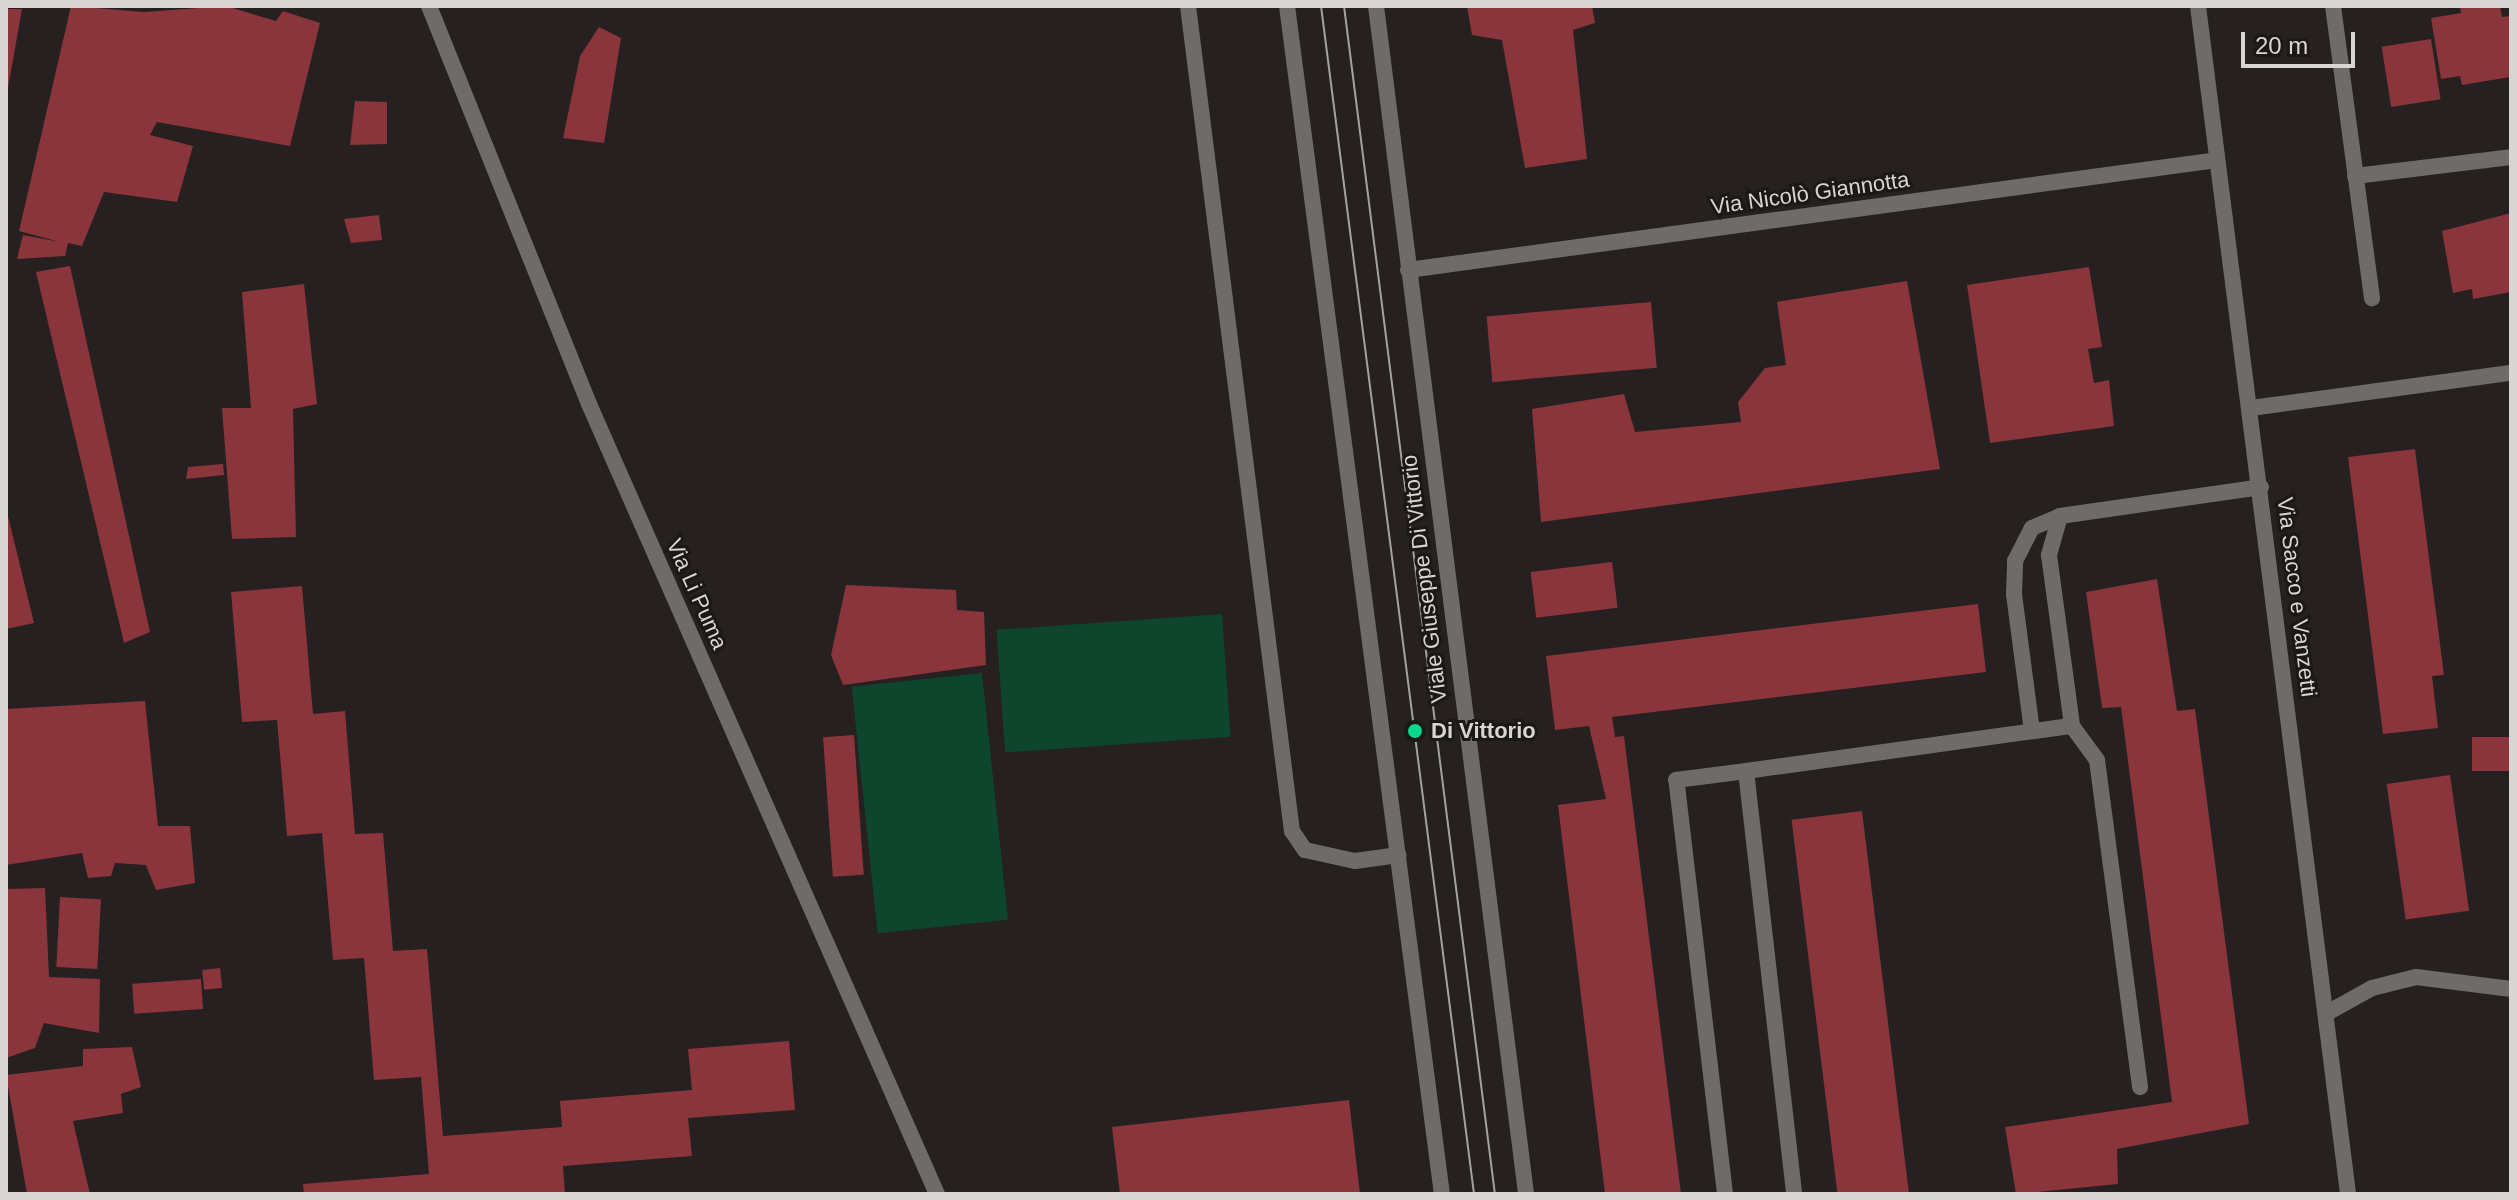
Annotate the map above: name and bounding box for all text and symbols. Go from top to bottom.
scale bar [2245,16,2359,66]
text: 20 m [2255,32,2308,59]
street label: Via Nicolò Giannotta [1709,166,1911,220]
street label: Viale Giuseppe Di Vittorio [1396,453,1452,705]
street label: Via Sacco e Vanzetti [2272,496,2322,698]
street label: Via Li Puma [661,535,733,653]
place label: Di Vittorio [1431,718,1536,744]
marker: Di Vittorio [1406,722,1424,740]

